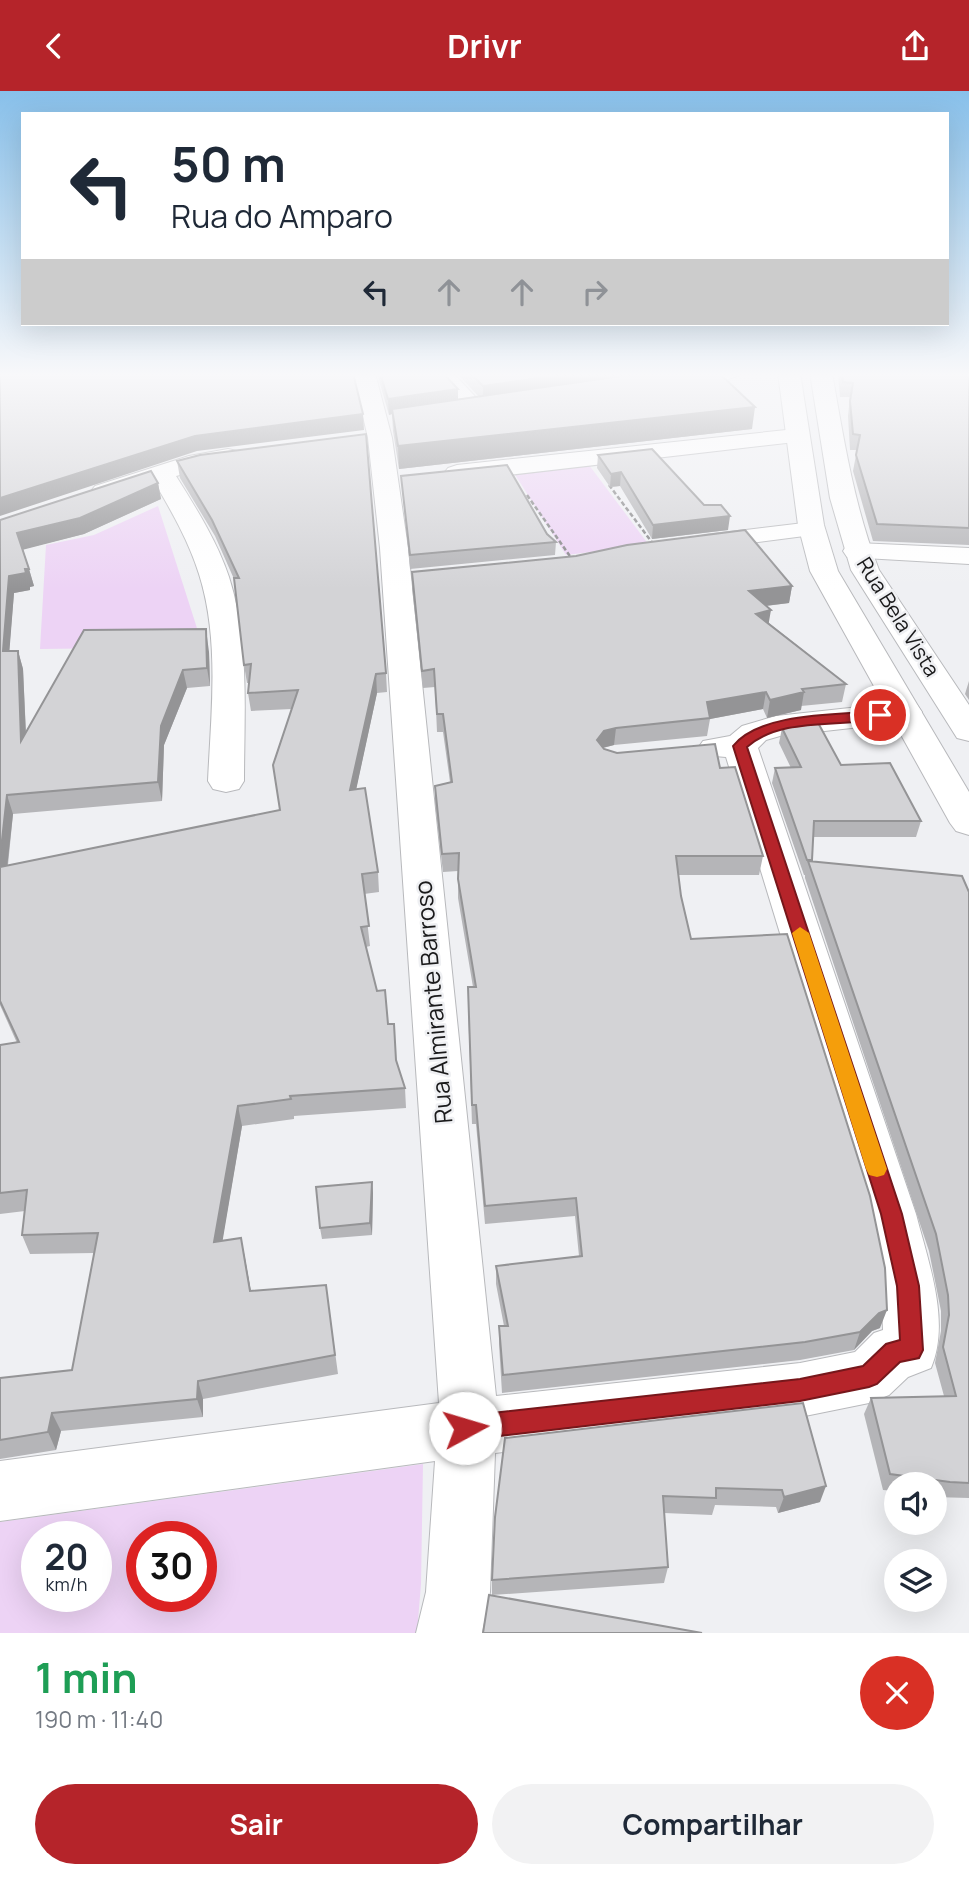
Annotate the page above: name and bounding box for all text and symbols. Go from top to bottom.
text: Drivr [447,24,522,68]
icon: back [35,27,73,65]
icon: share [896,27,934,65]
text: 50 m [171,130,286,197]
icon: left [56,140,147,231]
text: Rua do Amparo [171,194,393,238]
icon: left [357,273,395,311]
icon: ahead [430,273,468,311]
icon: ahead [503,273,541,311]
icon: right [576,273,614,311]
street label: Rua Bela Vista [851,551,947,681]
pin [850,685,910,745]
icon: arrive [861,696,899,734]
street label: Rua Almirante Barroso [405,879,460,1125]
position arrow [428,1391,502,1465]
map controls [884,1472,947,1612]
button: sound [884,1472,947,1535]
speed limit sign: 30 [126,1521,217,1612]
text: 20 [45,1533,88,1581]
button: layers [884,1549,947,1612]
text: km/h [46,1572,87,1596]
text: 1 min [35,1648,138,1706]
button: close [860,1656,934,1730]
text: 190 m · 11:40 [35,1703,163,1735]
button: Sair [35,1784,478,1864]
button: Compartilhar [492,1784,934,1864]

